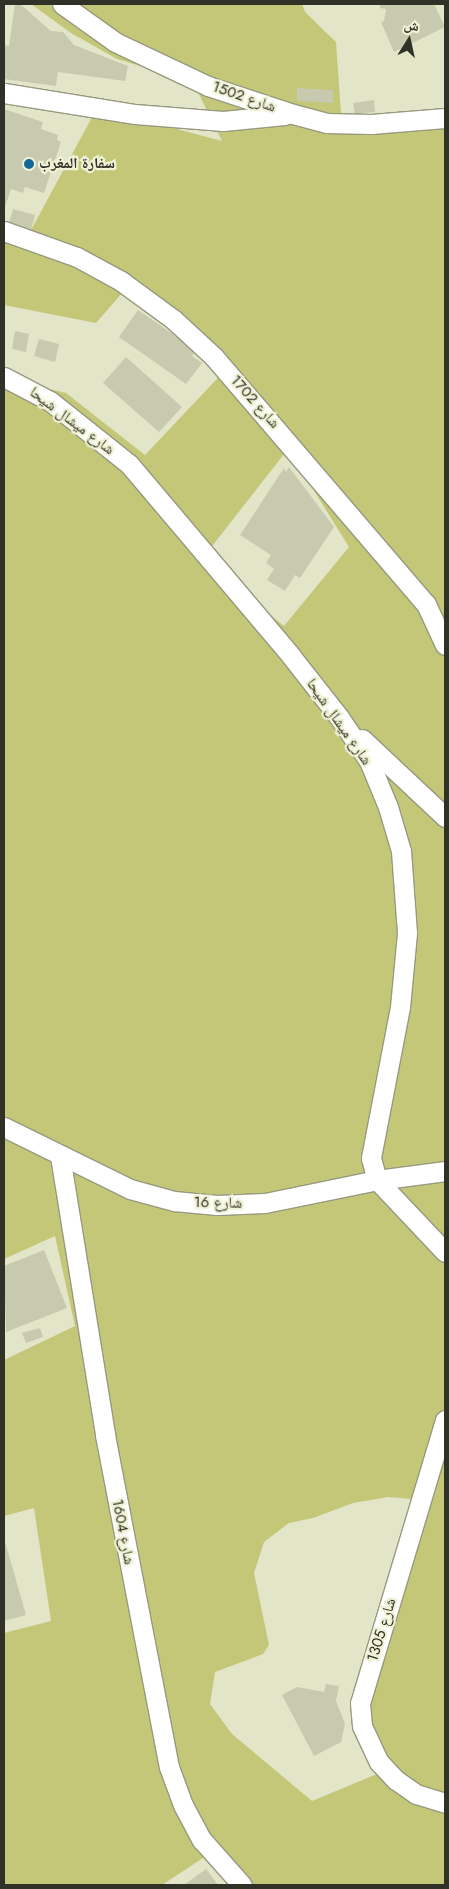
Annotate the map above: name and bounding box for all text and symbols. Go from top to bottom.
text: ش [403,14,421,36]
north arrow [384,15,434,65]
street label: شارع 1502 [210,78,278,116]
place label: سفارة المغرب [39,155,115,173]
marker: سفارة المغرب [23,158,35,170]
street label: شارع 1702 [227,372,283,432]
street label: شارع ميشال شيحا [26,383,118,459]
street label: شارع ميشال شيحا [303,675,375,769]
street label: شارع 16 [194,1194,242,1212]
street label: شارع 1604 [108,1498,138,1566]
street label: شارع 1305 [364,1596,400,1664]

